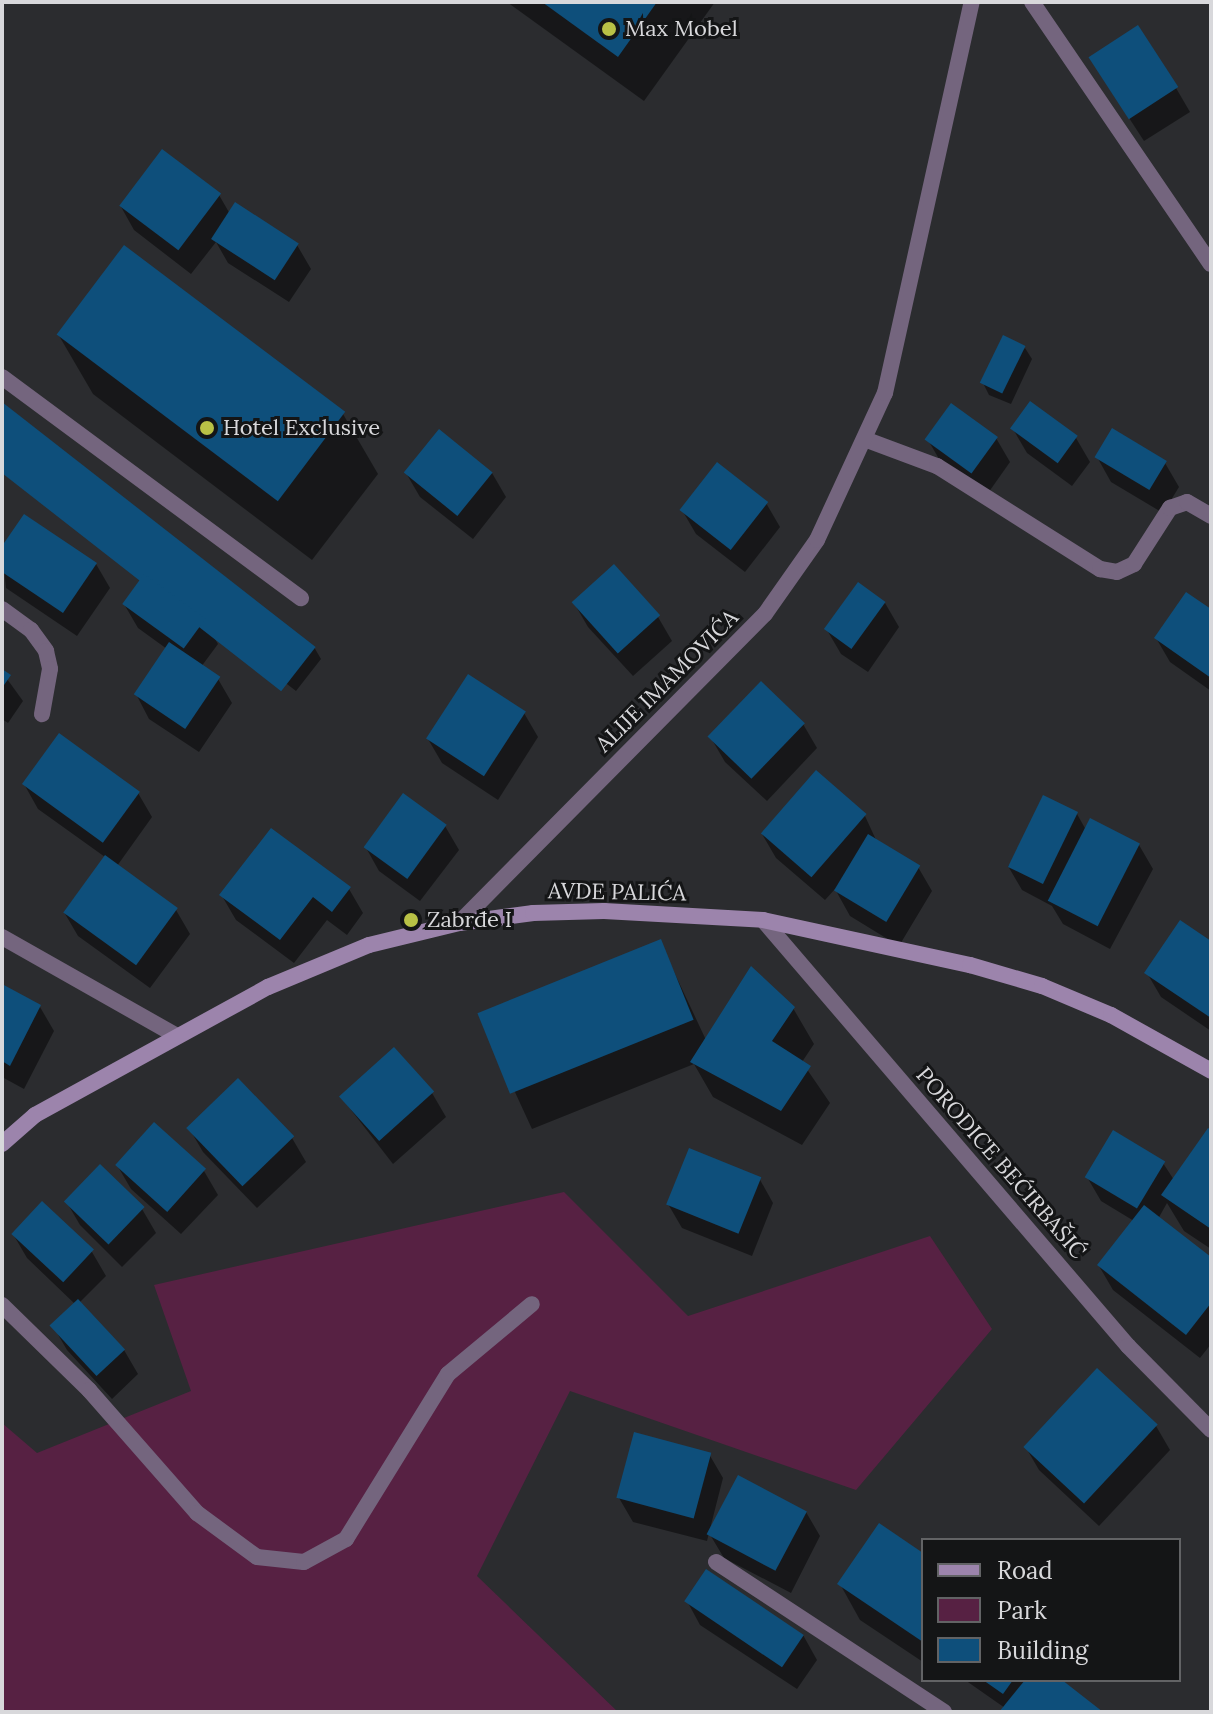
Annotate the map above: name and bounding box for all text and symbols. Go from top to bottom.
place label: Max Mobel [625,16,738,42]
marker: Max Mobel [600,20,618,38]
place label: Hotel Exclusive [223,415,380,441]
marker: Hotel Exclusive [198,419,216,437]
street label: ALIJE IMAMOVIĆA [590,604,744,758]
street label: AVDE PALIĆA [548,878,686,906]
place label: Zabrđe I [427,907,512,933]
marker: Zabrđe I [402,911,420,929]
street label: PORODICE BEĆIRBAŠIĆ [911,1062,1091,1264]
legend [921,1538,1181,1682]
text: Road [997,1555,1053,1586]
text: Park [997,1595,1047,1626]
text: Building [997,1635,1088,1666]

